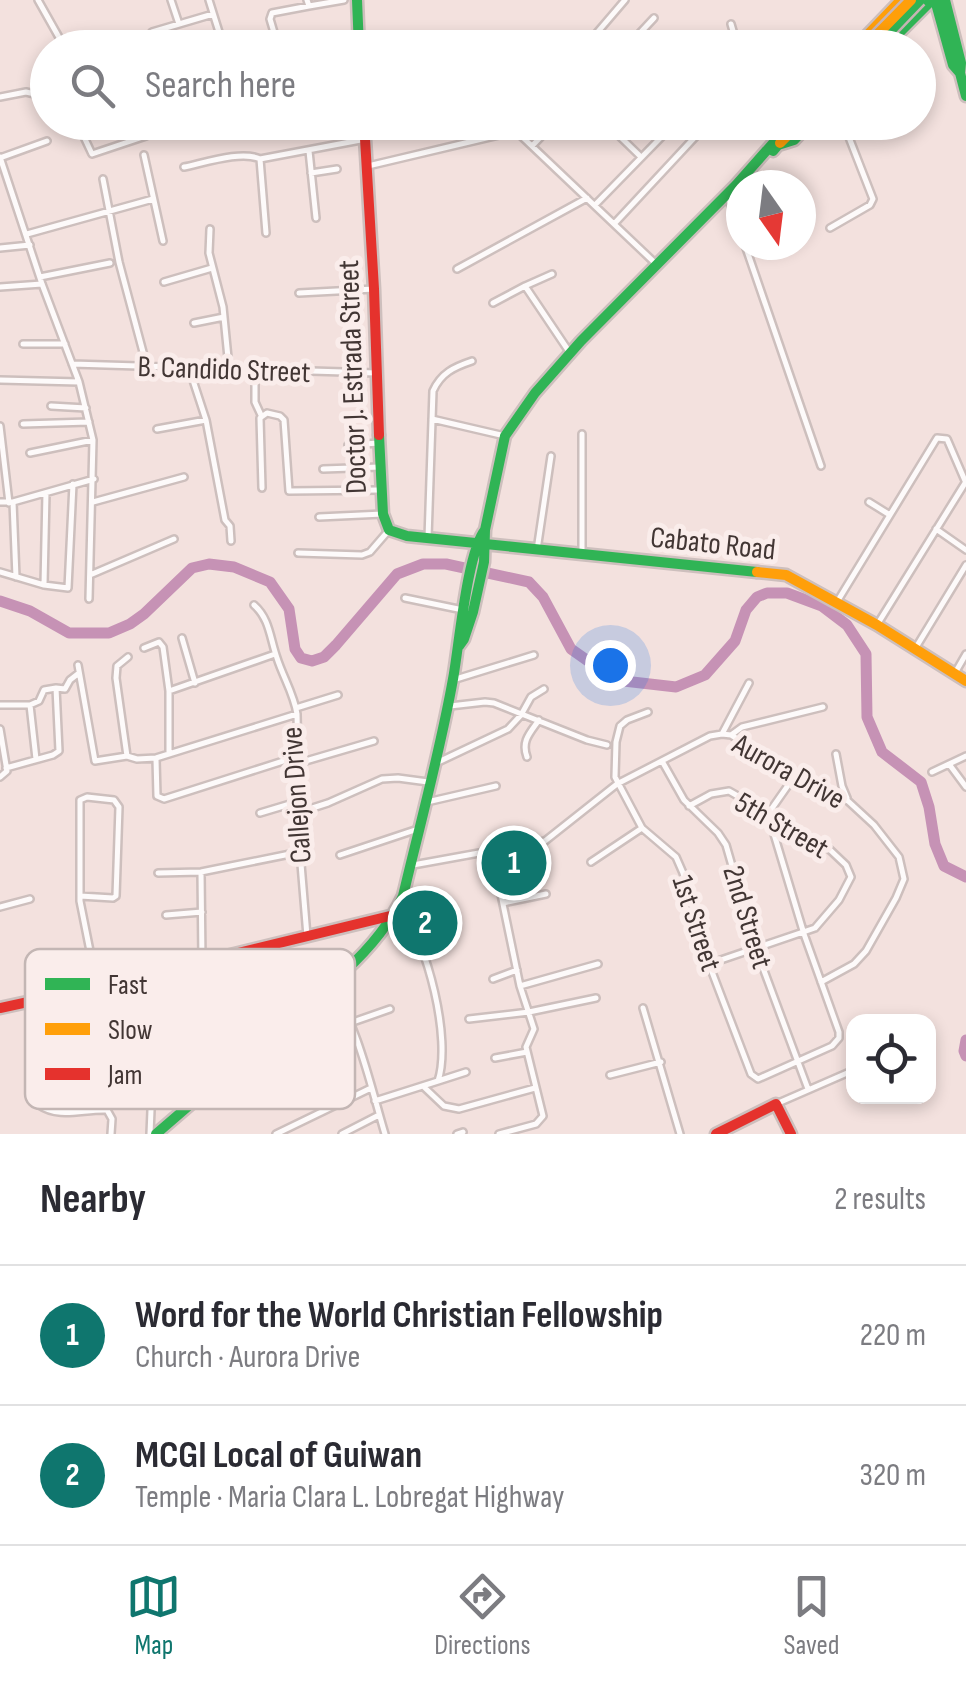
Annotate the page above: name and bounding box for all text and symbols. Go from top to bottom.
search box [30,30,936,140]
icon: search [65,58,120,113]
text: Search here [145,63,296,108]
north arrow [726,170,816,260]
street label: Doctor J. Estrada Street [331,259,375,495]
street label: B. Candido Street [137,349,311,391]
street label: Cabato Road [649,520,777,568]
your location [585,640,636,691]
street label: Callejon Drive [274,726,320,864]
street label: Aurora Drive [725,726,851,817]
street label: 5th Street [728,785,835,867]
pin: 1 [482,826,546,900]
street label: 2nd Street [714,861,780,973]
street label: 1st Street [664,871,728,976]
pin: 2 [392,886,458,960]
legend [25,949,355,1109]
text: Fast [108,969,147,1002]
text: Slow [108,1014,153,1047]
map controls [846,1014,936,1104]
button: locate [846,1014,936,1104]
text: Jam [107,1059,143,1092]
text: Nearby [40,1174,146,1225]
text: 2 results [834,1180,926,1219]
text: Word for the World Christian Fellowship [135,1293,663,1338]
text: 1 [66,1316,79,1355]
text: 220 m [860,1316,926,1355]
text: Church · Aurora Drive [135,1338,360,1377]
text: MCGI Local of Guiwan [135,1433,422,1478]
text: 2 [65,1456,80,1495]
text: 320 m [859,1456,926,1495]
text: Temple · Maria Clara L. Lobregat Highway [135,1478,564,1517]
tab: Map [126,1569,181,1662]
tab: Directions [434,1569,531,1662]
tab: Saved [783,1569,840,1662]

